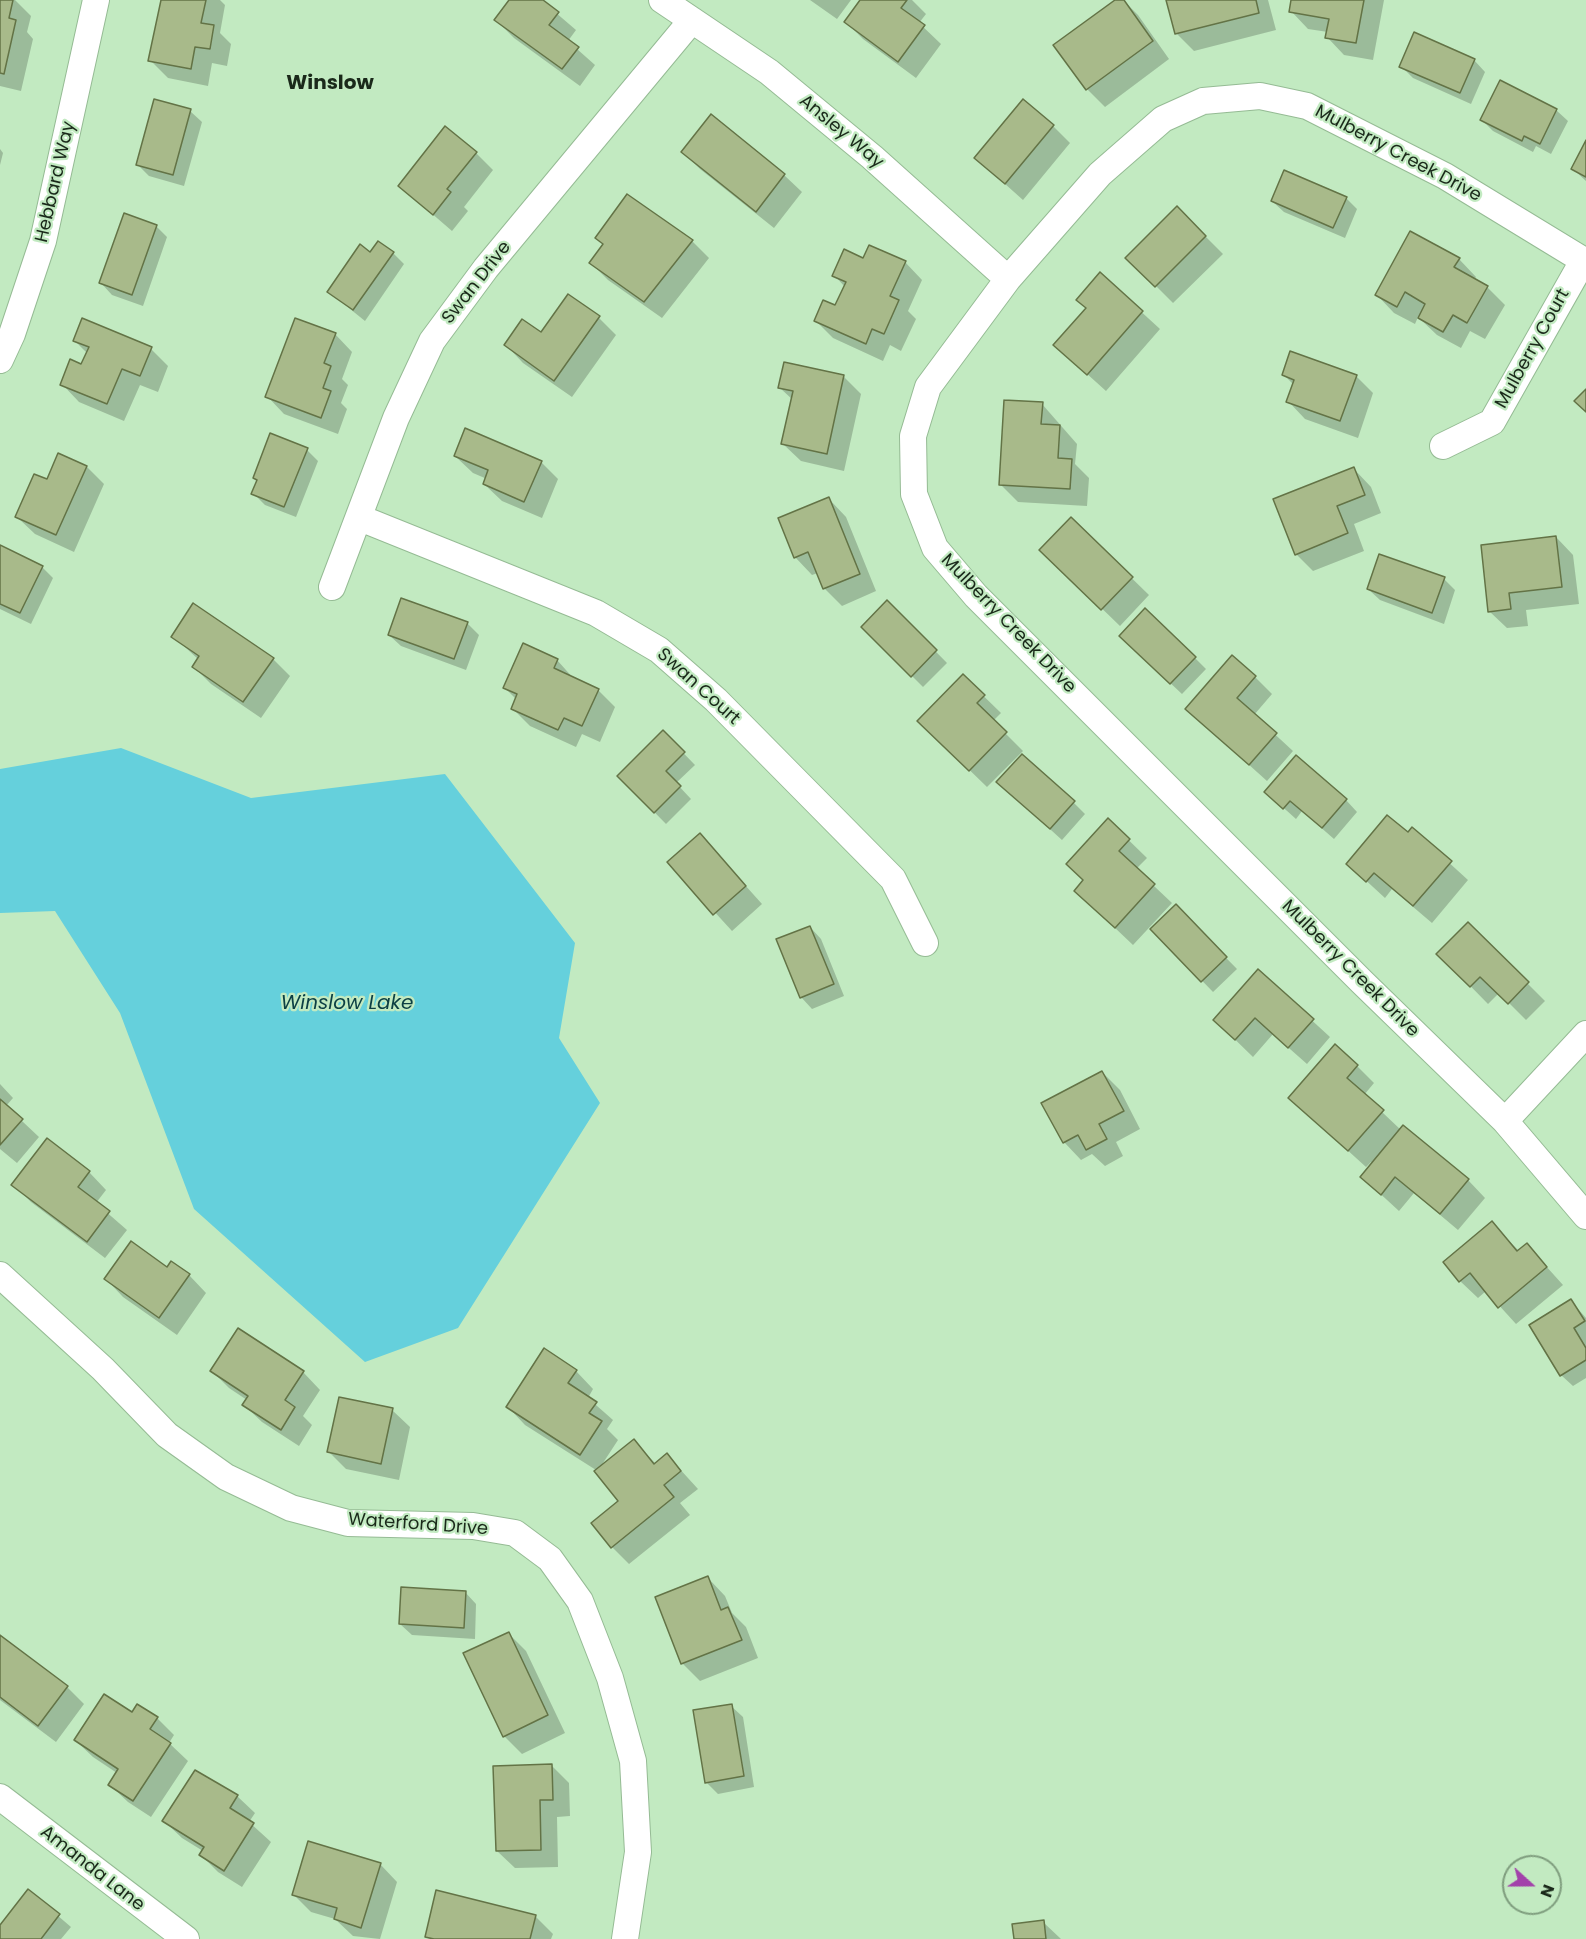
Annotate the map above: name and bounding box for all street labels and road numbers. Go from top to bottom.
street label: Ansley Way [794,90,888,174]
street label: Mulberry Creek Drive [1311,101,1485,207]
street label: Hebbard Way [32,119,80,245]
street label: Swan Drive [438,237,516,329]
street label: Mulberry Court [1491,285,1575,413]
street label: Mulberry Creek Drive [936,550,1080,698]
street label: Swan Court [652,644,744,730]
street label: Mulberry Creek Drive [1277,896,1423,1042]
street label: Waterford Drive [347,1509,489,1541]
street label: Amanda Lane [36,1822,148,1916]

